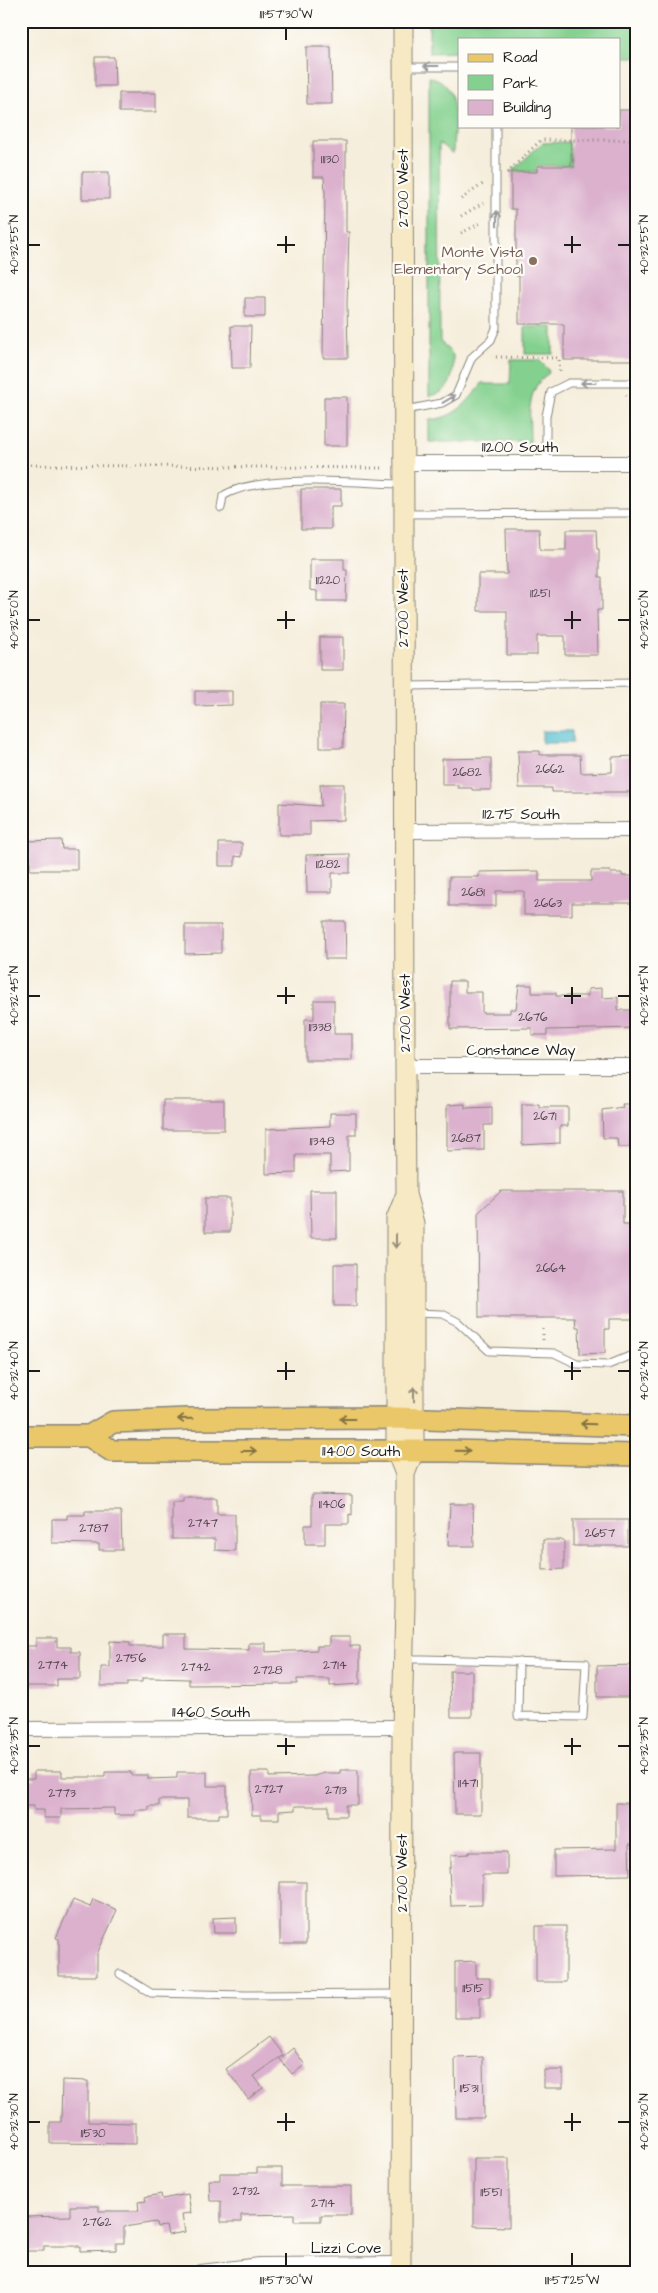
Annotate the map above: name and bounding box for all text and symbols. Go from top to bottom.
text: 111°57'30"W [260,6,313,23]
legend [458,38,620,128]
text: Road [503,47,538,68]
one-way arrow [423,61,440,71]
text: Park [503,73,538,94]
text: Building [503,97,551,119]
street label: 2700 West [393,149,414,227]
house number: 11130 [321,151,340,168]
one-way arrow [492,210,502,226]
text: 40°32'55"N [6,214,23,275]
text: 40°32'55"N [636,214,653,275]
place label: Monte Vista Elementary School [394,242,523,281]
marker: Monte Vista Elementary School [527,255,539,267]
one-way arrow [580,378,596,388]
one-way arrow [442,393,456,403]
street label: 11200 South [482,437,559,458]
street label: 2700 West [393,569,414,647]
house number: 11220 [316,572,341,589]
house number: 11251 [530,585,550,602]
text: 40°32'50"N [6,590,23,650]
text: 40°32'50"N [636,590,653,650]
house number: 2662 [536,761,565,778]
house number: 2682 [452,764,482,781]
street label: 11275 South [482,804,560,825]
house number: 11282 [316,856,340,873]
house number: 2681 [461,884,485,901]
house number: 2663 [534,895,562,912]
text: 40°32'45"N [6,965,23,1026]
text: 40°32'45"N [636,965,653,1026]
street label: 2700 West [395,974,416,1052]
house number: 2676 [518,1009,548,1026]
house number: 11338 [308,1019,332,1036]
street label: Constance Way [467,1040,575,1062]
house number: 2671 [533,1108,557,1125]
house number: 2687 [451,1130,481,1147]
house number: 11348 [309,1133,335,1150]
one-way arrow [391,1232,401,1249]
house number: 2664 [536,1260,566,1277]
text: 40°32'40"N [6,1341,23,1401]
text: 40°32'40"N [636,1341,653,1401]
one-way arrow [409,1386,419,1402]
one-way arrow [340,1414,356,1423]
one-way arrow [177,1415,193,1424]
one-way arrow [580,1419,596,1429]
street label: 11400 South [322,1441,401,1462]
one-way arrow [240,1446,256,1456]
one-way arrow [454,1446,471,1456]
house number: 11406 [319,1496,346,1513]
house number: 2747 [188,1515,219,1532]
house number: 2787 [79,1520,109,1537]
house number: 2657 [585,1525,616,1542]
house number: 2756 [116,1650,147,1667]
house number: 2774 [38,1657,68,1674]
house number: 2714 [323,1657,347,1674]
house number: 2742 [181,1659,211,1676]
house number: 2728 [254,1662,283,1679]
street label: 11460 South [172,1702,251,1723]
text: 40°32'35"N [6,1716,23,1775]
text: 40°32'35"N [636,1716,653,1775]
house number: 11471 [458,1775,479,1792]
house number: 2727 [255,1781,284,1798]
house number: 2713 [325,1782,347,1799]
house number: 2773 [48,1785,76,1802]
street label: 2700 West [392,1834,413,1912]
house number: 11515 [462,1980,484,1997]
house number: 11531 [459,2080,479,2097]
text: 40°32'30"N [6,2093,23,2151]
text: 40°32'30"N [636,2093,653,2151]
house number: 11530 [80,2125,106,2142]
house number: 2732 [232,2183,260,2200]
house number: 11551 [480,2184,502,2201]
house number: 2714 [311,2195,335,2212]
house number: 2762 [83,2214,111,2231]
street label: Lizzi Cove [311,2238,381,2259]
text: 111°57'30"W [260,2272,313,2289]
text: 111°57'25"W [545,2272,600,2289]

